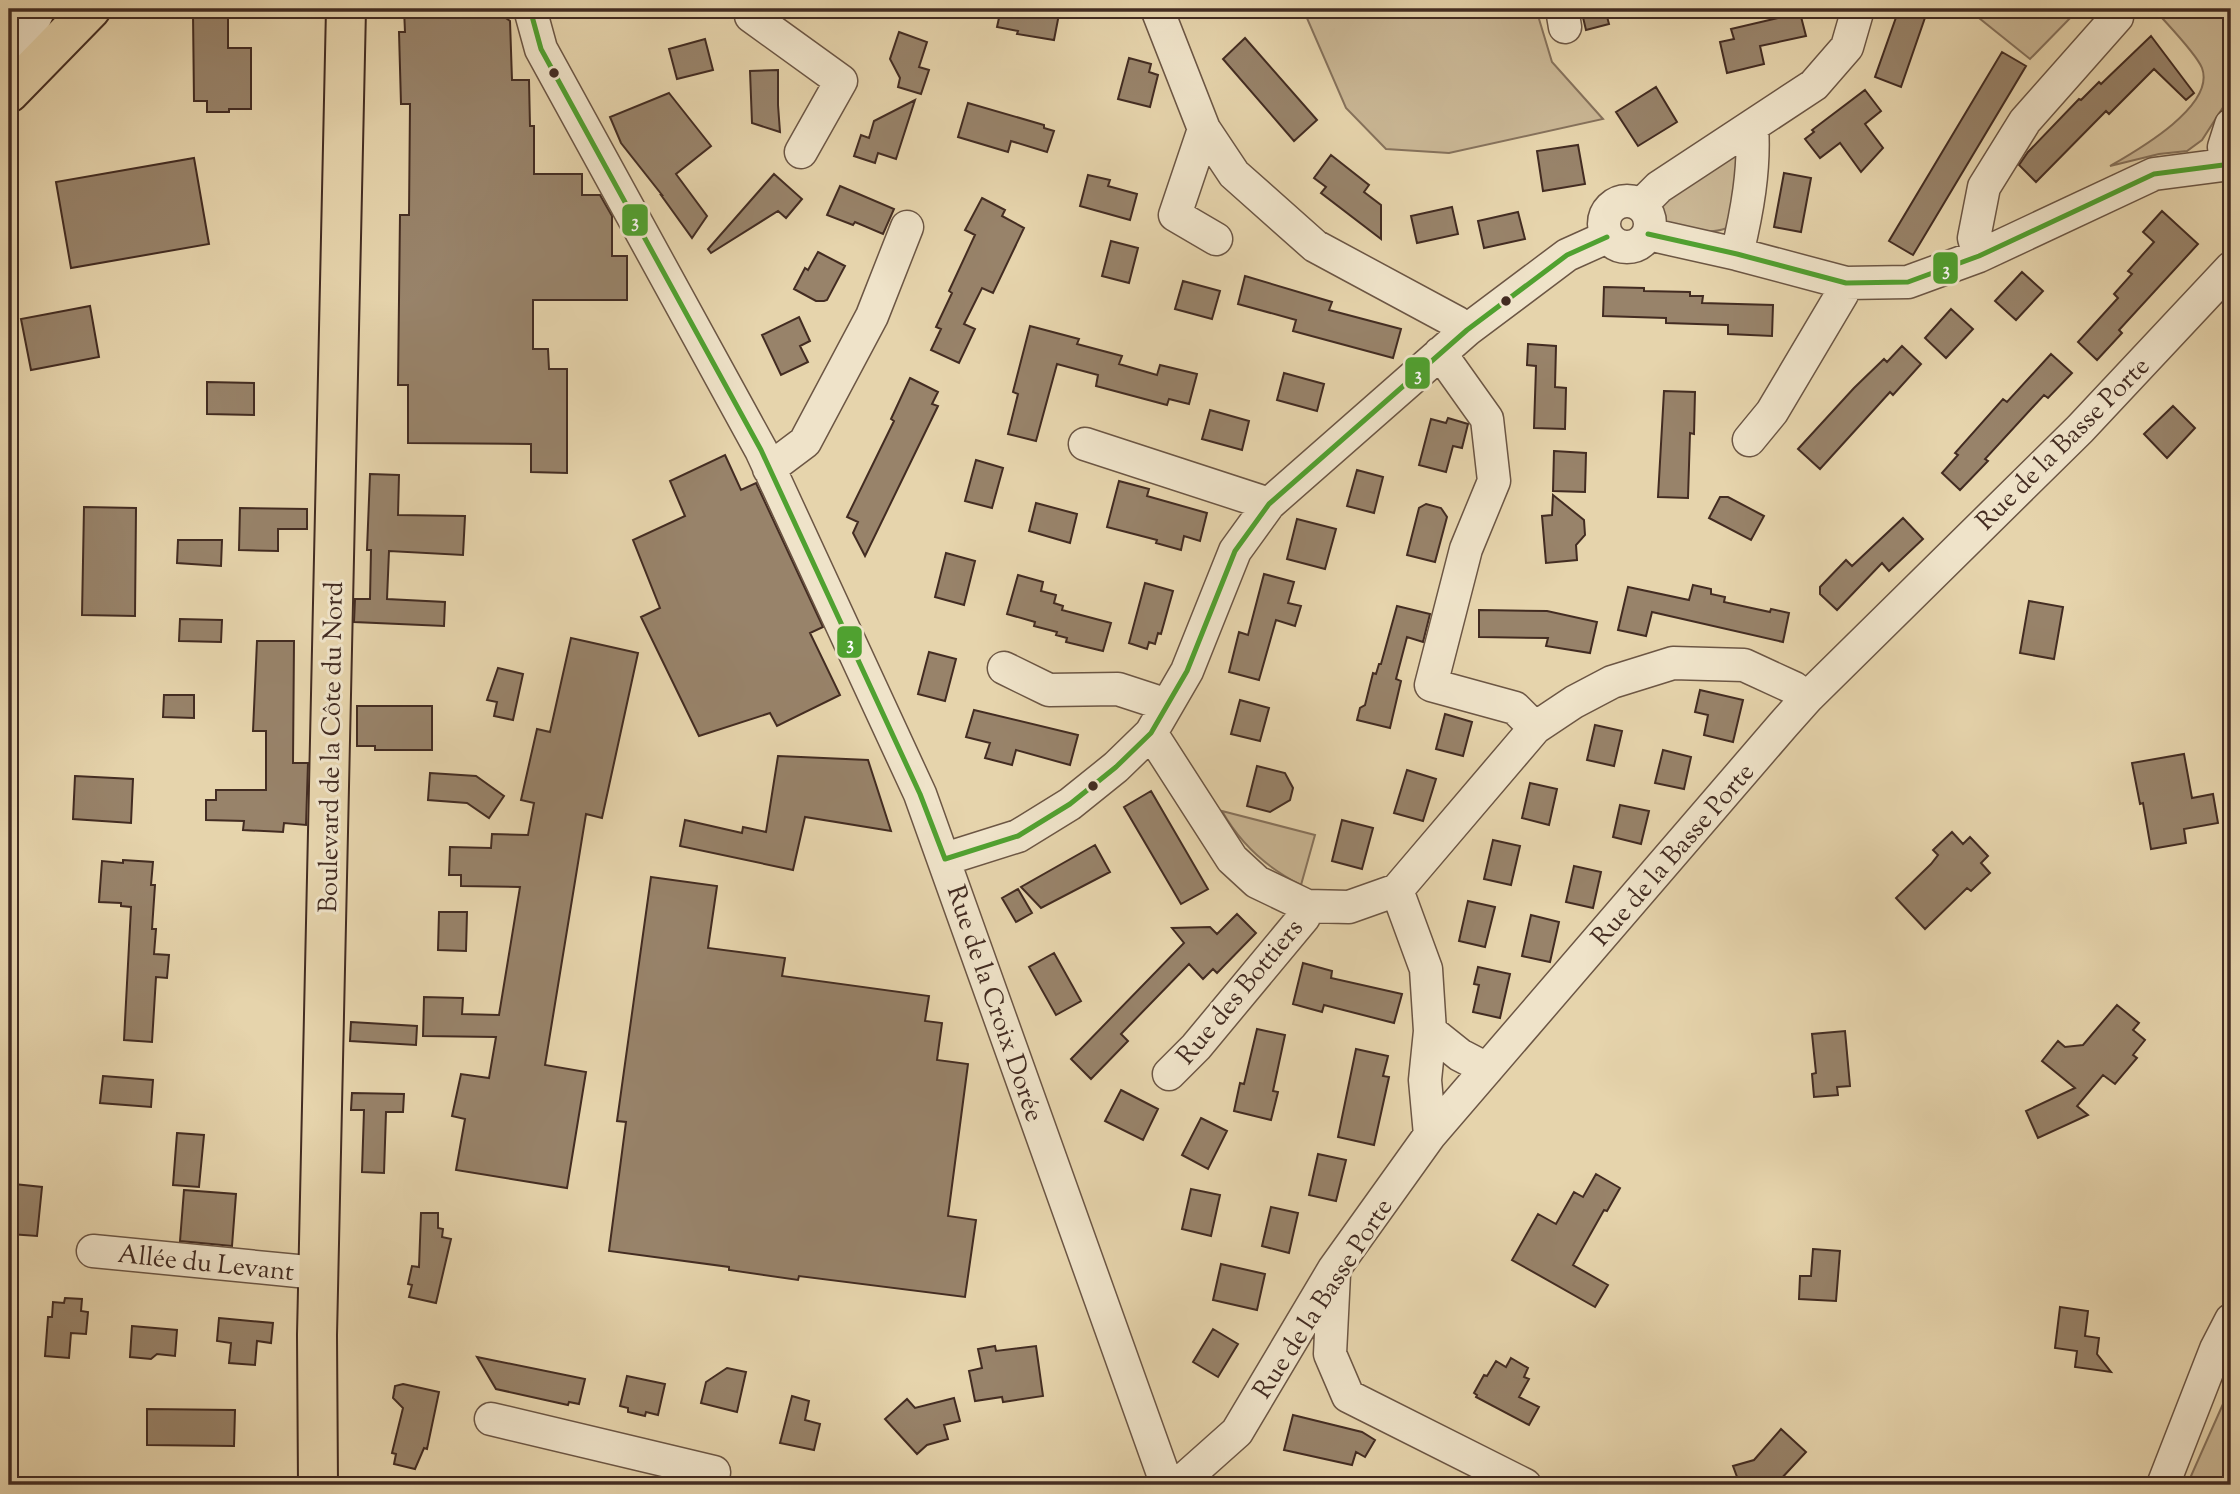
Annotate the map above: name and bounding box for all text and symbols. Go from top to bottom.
unlabelled marker [547,66,561,80]
line badge: 3 [621,203,649,237]
text: 3 [631,209,639,236]
line badge: 3 [1932,251,1959,285]
text: 3 [1942,257,1950,284]
unlabelled marker [1499,294,1513,308]
street label: Rue de la Basse Porte [1969,350,2159,540]
line badge: 3 [1404,356,1431,390]
text: 3 [1414,362,1422,389]
street label: Boulevard de la Côte du Nord [311,581,354,913]
line badge: 3 [836,625,863,659]
text: 3 [846,631,854,658]
street label: Rue de la Basse Porte [1584,756,1764,955]
unlabelled marker [1086,779,1100,793]
street label: Rue de la Croix Dorée [936,881,1051,1127]
street label: Rue des Bottiers [1169,912,1313,1074]
street label: Rue de la Basse Porte [1245,1192,1403,1407]
street label: Allée du Levant [116,1237,296,1292]

